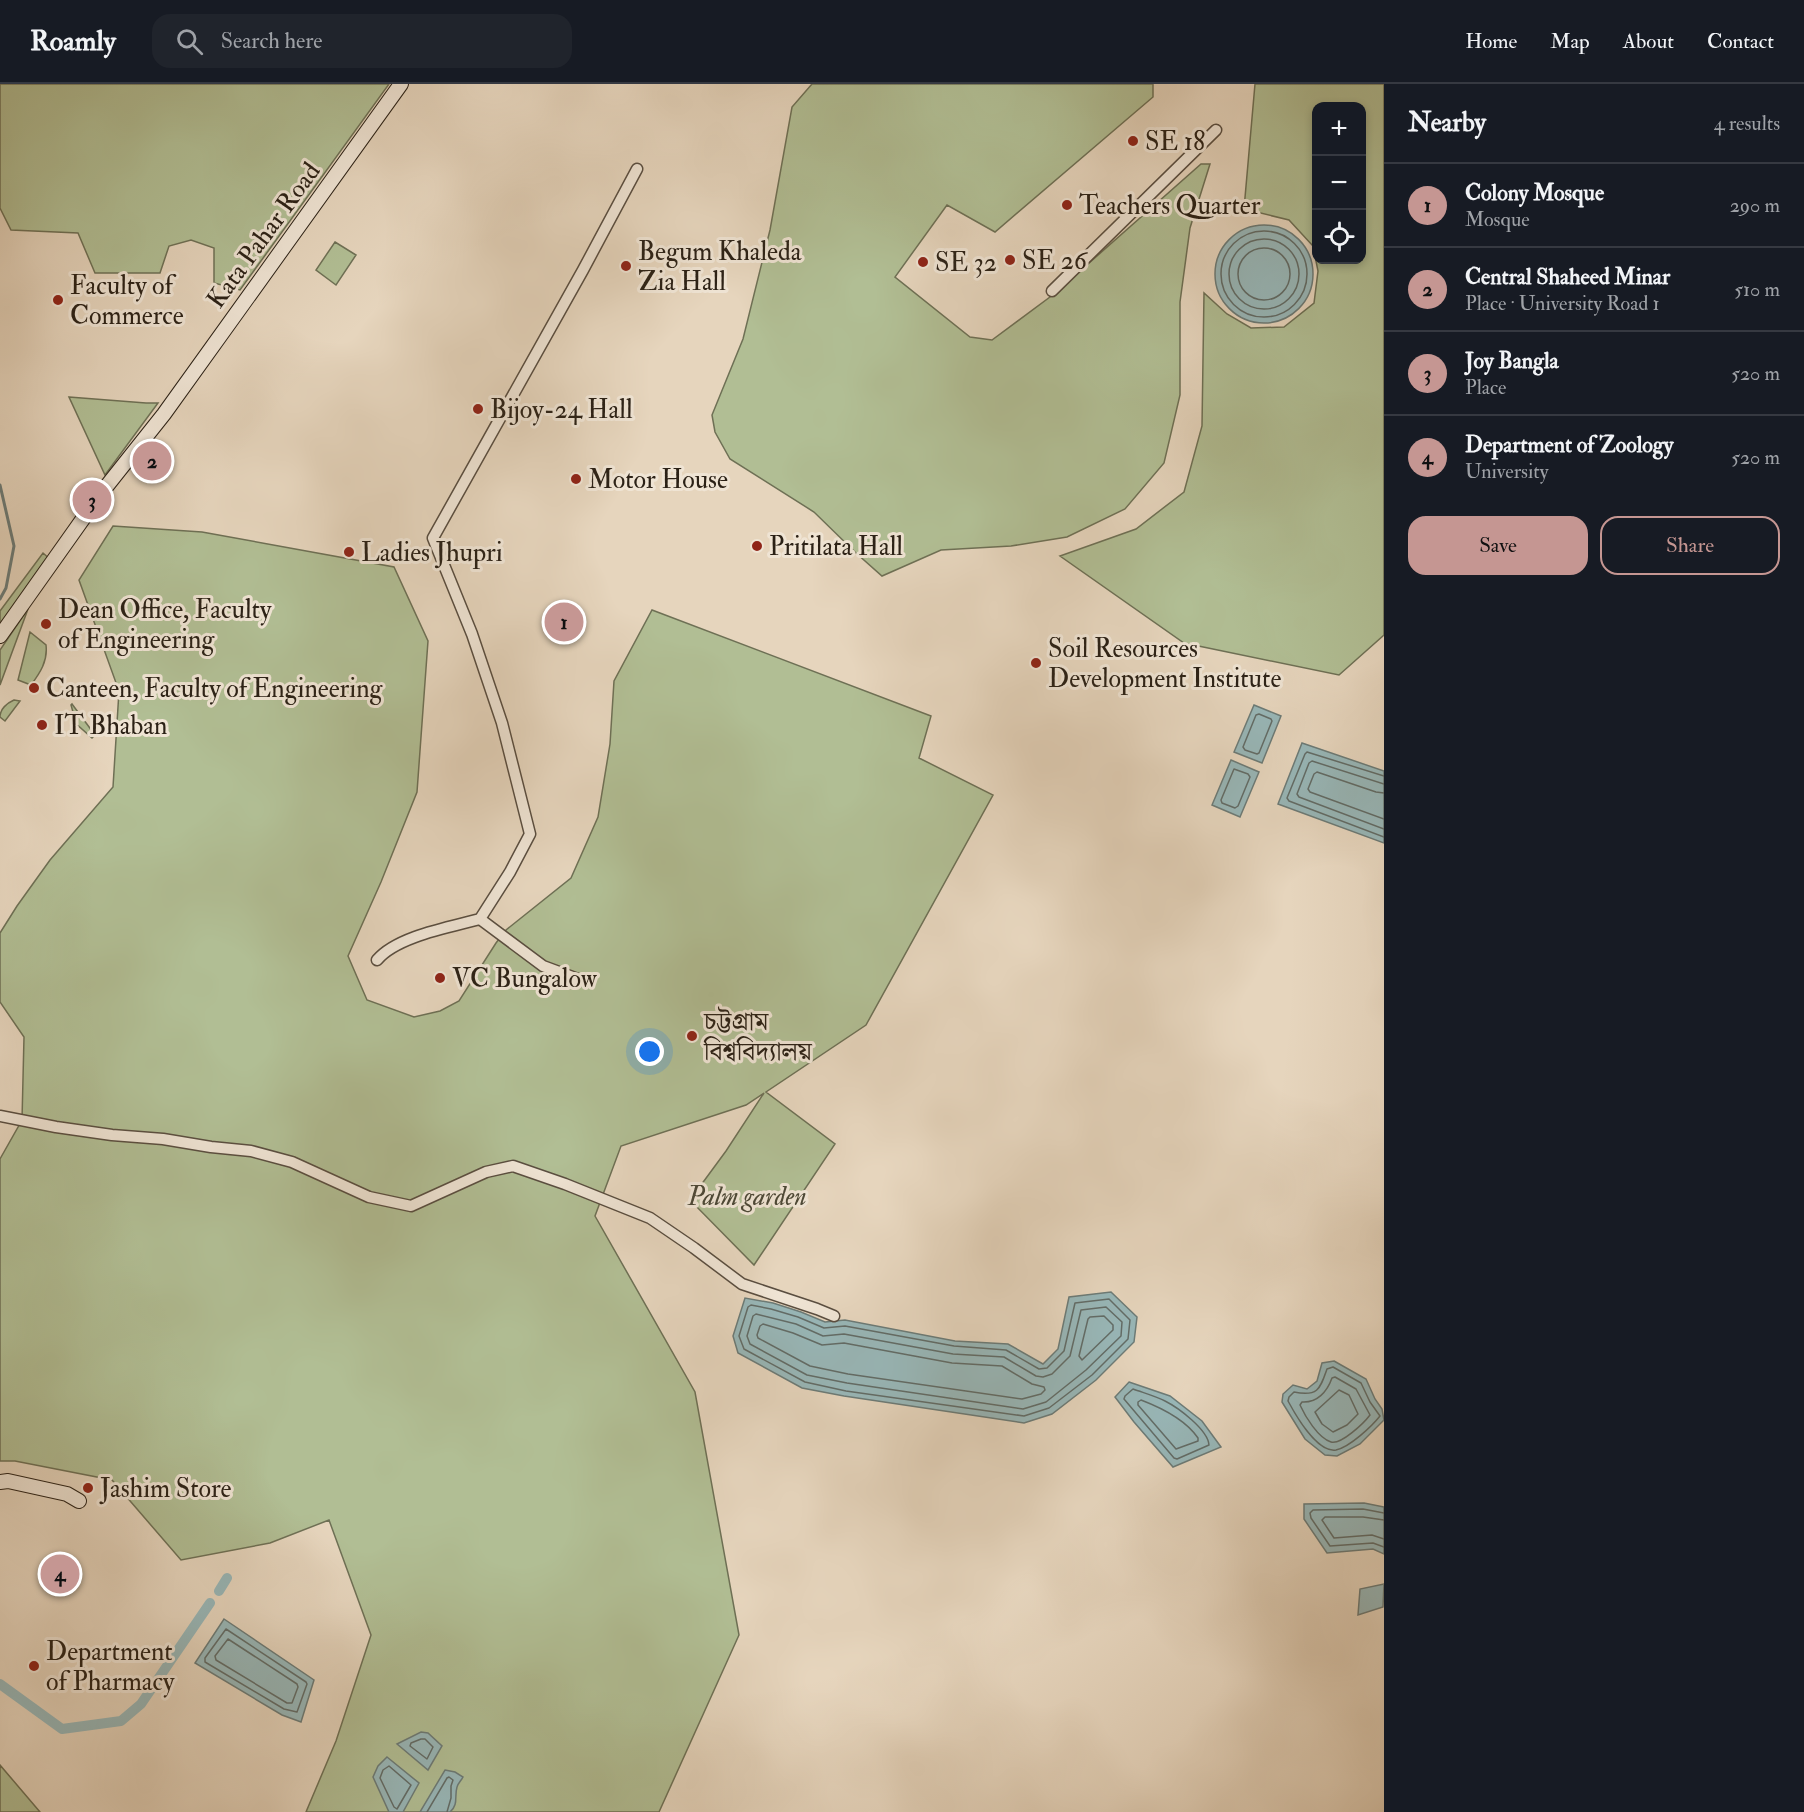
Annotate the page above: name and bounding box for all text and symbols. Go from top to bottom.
search box [152,14,572,68]
text: Roamly [30,24,116,59]
icon: search [173,25,206,58]
text: Search here [221,27,323,55]
text: Home [1465,28,1517,55]
text: Map [1550,28,1590,55]
text: About [1623,28,1674,55]
text: Contact [1707,28,1774,55]
map controls [1312,102,1366,264]
button: + [1312,102,1366,156]
text: Nearby [1408,107,1486,139]
text: 4 results [1714,111,1780,136]
place label: SE 18 [1145,126,1205,158]
marker: SE 18 [1126,134,1140,148]
street label: Kata Pahar Road [200,156,328,315]
button: − [1312,156,1366,210]
text: Colony Mosque [1465,179,1604,207]
place label: Teachers Quarter [1079,190,1261,222]
text: 1 [1424,193,1431,218]
text: 290 m [1730,193,1780,218]
marker: Teachers Quarter [1060,198,1074,212]
text: Mosque [1465,207,1530,232]
button: locate [1312,210,1366,264]
place label: Begum Khaleda Zia Hall [638,236,802,298]
place label: SE 26 [1022,245,1089,277]
place label: SE 32 [935,247,997,279]
marker: SE 26 [1003,253,1017,267]
marker: SE 32 [916,255,930,269]
marker: Begum Khaleda Zia Hall [619,259,633,273]
text: Central Shaheed Minar [1465,263,1670,291]
place label: Faculty of Commerce [70,270,184,332]
text: 2 [1422,277,1433,302]
text: 510 m [1734,277,1780,302]
text: Place · University Road 1 [1465,291,1660,316]
marker: Faculty of Commerce [51,293,65,307]
text: Joy Bangla [1465,347,1559,375]
text: 3 [1424,361,1431,386]
text: 520 m [1731,361,1780,386]
text: Place [1465,375,1506,400]
place label: Bijoy-24 Hall [490,394,633,426]
marker: Bijoy-24 Hall [471,402,485,416]
text: Department of Zoology [1465,431,1674,459]
pin: 2 [132,438,172,484]
text: 4 [1422,445,1433,470]
text: 520 m [1731,445,1780,470]
text: University [1465,459,1548,484]
place label: Motor House [588,464,728,496]
marker: Motor House [569,472,583,486]
pin: 3 [72,478,112,522]
button: Save [1408,516,1588,575]
button: Share [1600,516,1780,575]
place label: Pritilata Hall [769,531,903,563]
place label: Ladies Jhupri [361,537,503,570]
marker: Pritilata Hall [750,539,764,553]
marker: Ladies Jhupri [342,545,356,559]
place label: Dean Office, Faculty of Engineering [58,594,272,656]
pin: 1 [544,600,584,644]
marker: Dean Office, Faculty of Engineering [39,617,53,631]
place label: Soil Resources Development Institute [1048,633,1281,696]
marker: Soil Resources Development Institute [1029,656,1043,670]
place label: Canteen, Faculty of Engineering [46,673,384,705]
marker: Canteen, Faculty of Engineering [27,681,41,695]
place label: IT Bhaban [54,710,167,742]
marker: IT Bhaban [35,718,49,732]
place label: VC Bungalow [452,963,598,995]
marker: VC Bungalow [433,971,447,985]
place label: চট্টগ্রাম বিশ্ববিদ্যালয় [703,1006,813,1068]
marker: চট্টগ্রাম বিশ্ববিদ্যালয় [685,1029,699,1043]
your location [635,1037,664,1066]
park label: Palm garden [686,1181,807,1213]
place label: Jashim Store [99,1473,232,1505]
marker: Jashim Store [81,1481,95,1495]
pin: 4 [40,1552,80,1596]
place label: Department of Pharmacy [46,1636,175,1698]
marker: Department of Pharmacy [27,1659,41,1673]

